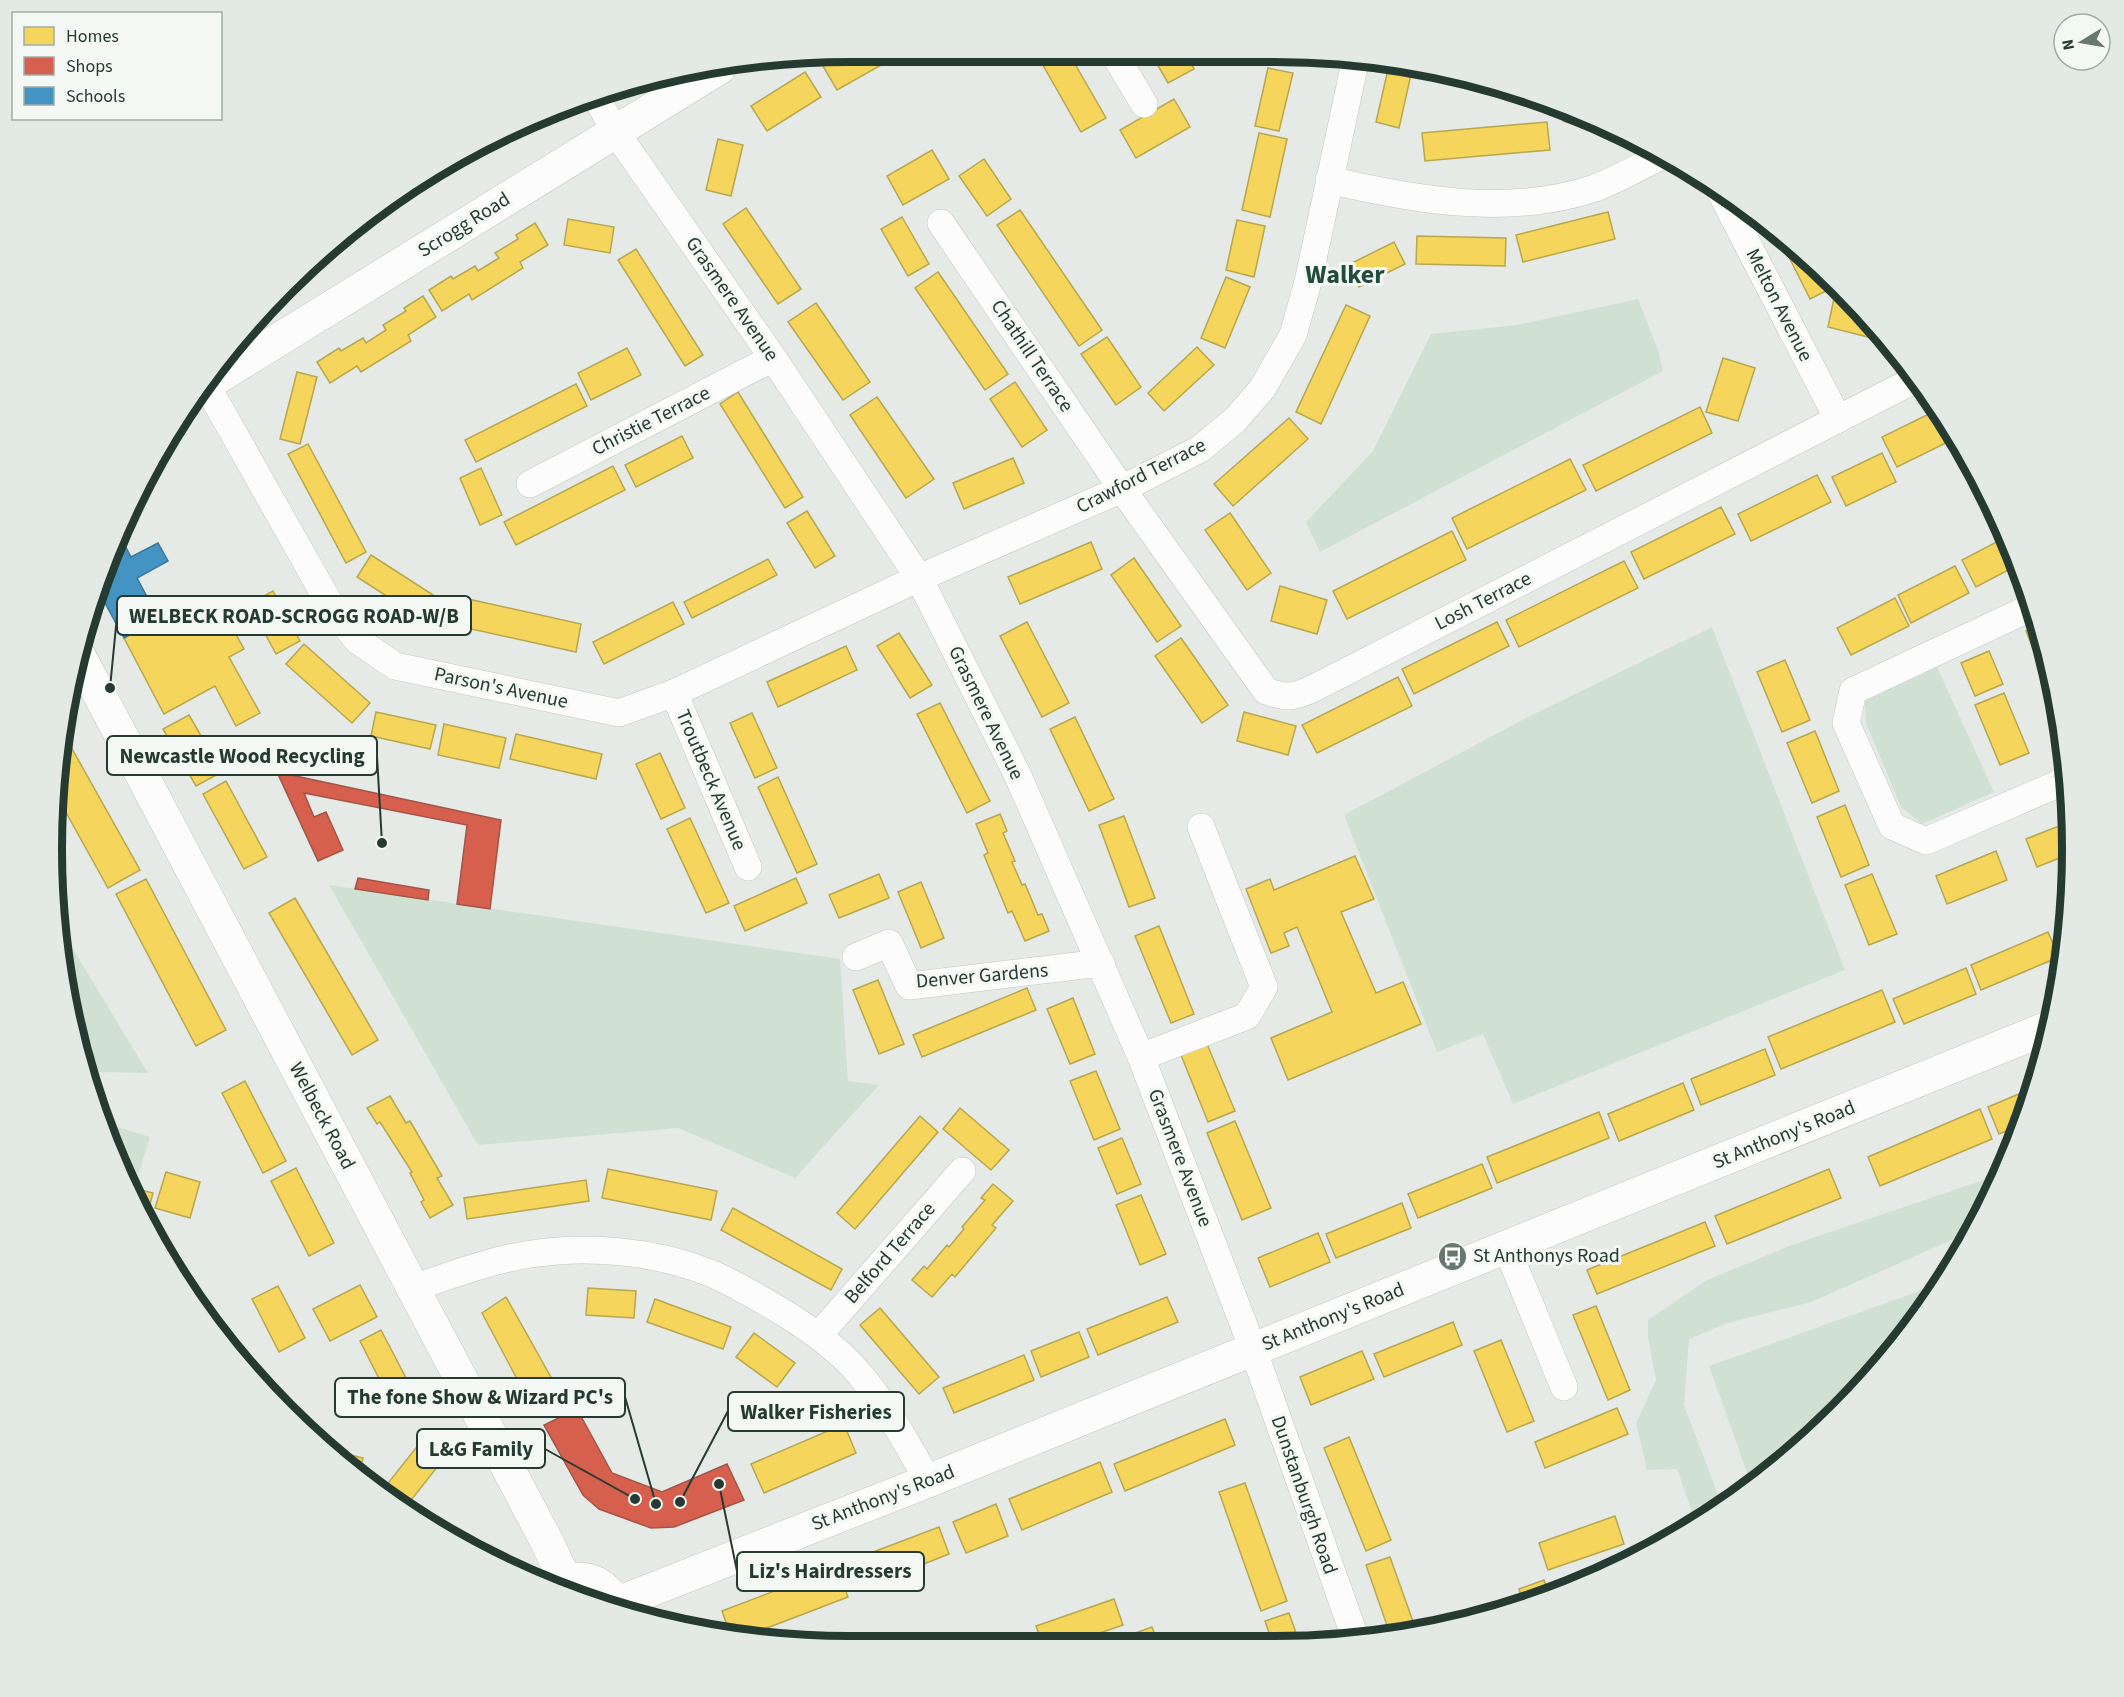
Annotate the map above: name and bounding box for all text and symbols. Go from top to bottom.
legend [12,12,222,120]
north arrow [2052,12,2112,72]
text: Homes [66,24,119,49]
text: N [2056,37,2080,52]
text: Shops [66,54,113,79]
text: Schools [66,84,125,109]
street label: Scrogg Road [412,185,516,265]
street label: Grasmere Avenue [679,231,785,367]
street label: Melton Avenue [1738,244,1820,366]
district label: Walker [1305,256,1385,293]
street label: Chathill Terrace [984,294,1080,418]
street label: Christie Terrace [587,379,715,463]
street label: Crawford Terrace [1071,431,1211,521]
street label: Losh Terrace [1430,565,1536,637]
callout: WELBECK ROAD-SCROGG ROAD-W/B [117,596,471,635]
text: WELBECK ROAD-SCROGG ROAD-W/B [129,601,459,631]
street label: Grasmere Avenue [941,641,1031,785]
street label: Parson's Avenue [431,660,571,716]
street label: Troutbeck Avenue [669,705,753,855]
callout: Newcastle Wood Recycling [107,736,377,775]
text: Newcastle Wood Recycling [119,741,365,771]
street label: Denver Gardens [915,956,1049,996]
street label: Welbeck Road [282,1057,362,1175]
street label: Grasmere Avenue [1141,1085,1219,1231]
street label: St Anthony's Road [1709,1094,1859,1176]
street label: Belford Terrace [838,1196,942,1310]
bus stop icon: St Anthonys Road [1436,1240,1468,1272]
place label: St Anthonys Road [1473,1242,1620,1270]
street label: St Anthony's Road [1258,1276,1408,1358]
callout: The fone Show & Wizard PC's [335,1378,625,1417]
text: The fone Show & Wizard PC's [347,1382,613,1412]
callout: Walker Fisheries [728,1392,904,1431]
text: Walker Fisheries [740,1397,892,1427]
street label: Dunstanburgh Road [1264,1412,1344,1578]
callout: L&G Family [417,1429,545,1468]
text: L&G Family [429,1434,533,1464]
street label: St Anthony's Road [807,1458,959,1538]
callout: Liz's Hairdressers [737,1552,924,1591]
text: Liz's Hairdressers [749,1556,911,1586]

